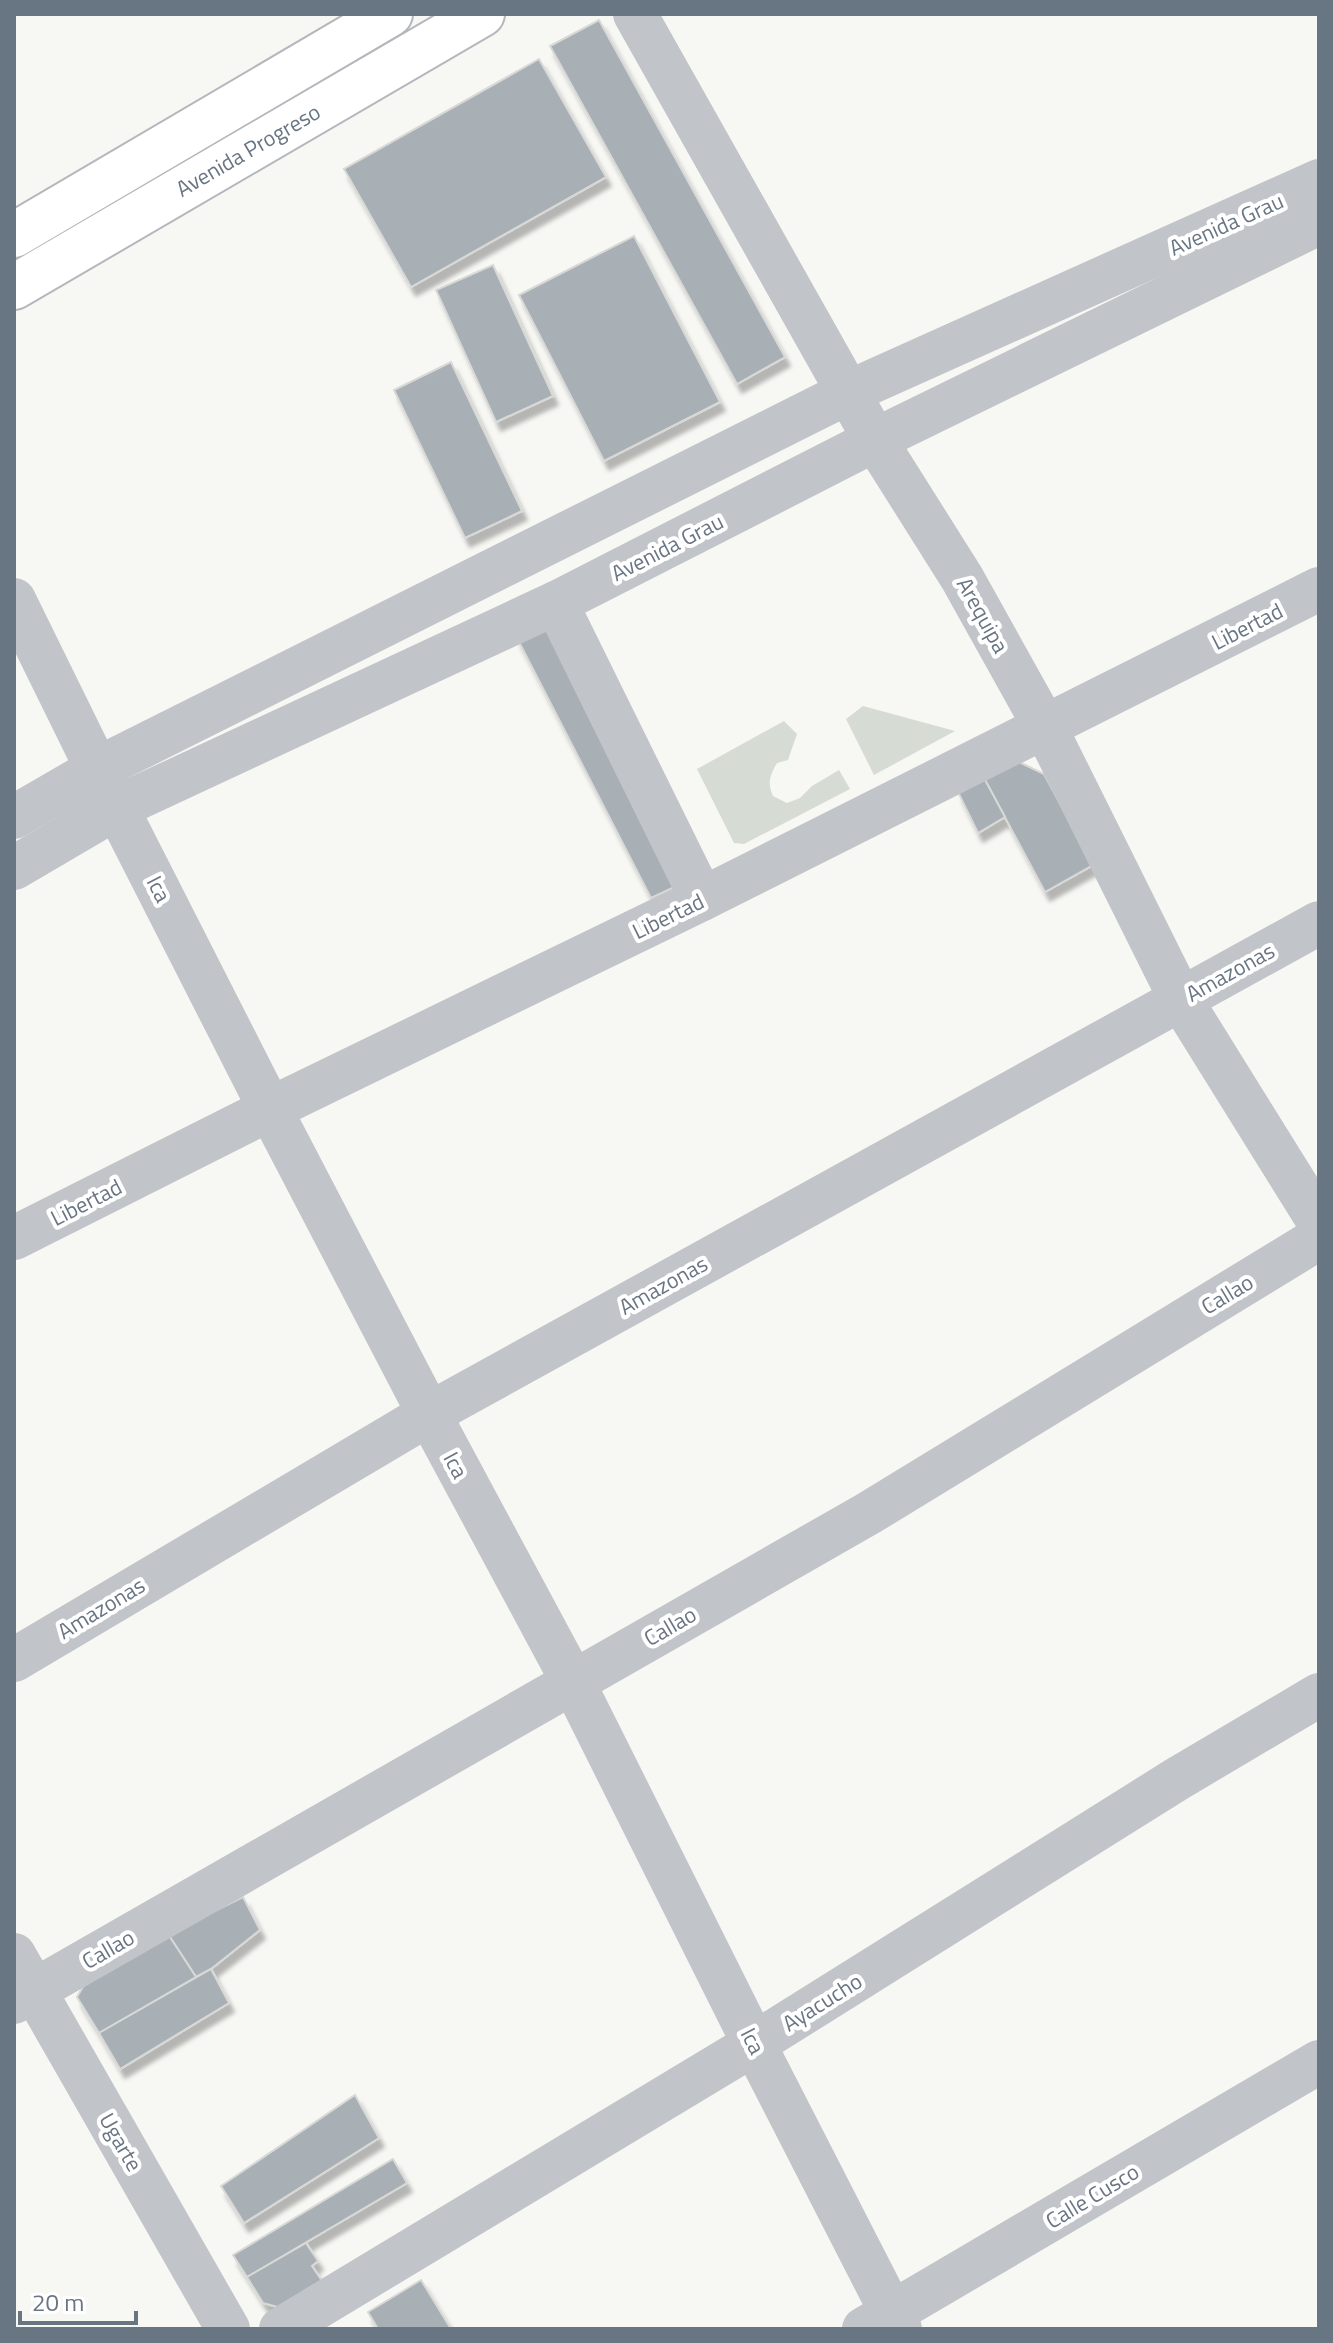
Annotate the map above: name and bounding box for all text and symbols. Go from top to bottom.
street label: Avenida Progreso [169,95,327,205]
street label: Avenida Grau [1163,184,1289,264]
street label: Avenida Grau [605,504,729,590]
street label: Arequipa [948,571,1018,659]
street label: Libertad [1205,594,1289,658]
street label: Ica [138,870,180,908]
street label: Libertad [626,884,710,948]
street label: Amazonas [1179,934,1281,1010]
street label: Libertad [44,1170,128,1234]
street label: Amazonas [612,1247,714,1323]
street label: Callao [1194,1265,1260,1323]
street label: Ica [435,1446,477,1484]
street label: Amazonas [51,1568,151,1648]
street label: Callao [637,1597,703,1655]
street label: Callao [75,1920,141,1978]
street label: Ayacucho [775,1964,869,2040]
street label: Ica [732,2022,774,2060]
street label: Ugarte [91,2106,151,2178]
street label: Calle Cusco [1039,2155,1145,2237]
scale bar [20,2275,136,2325]
text: 20 m [32,2284,84,2320]

